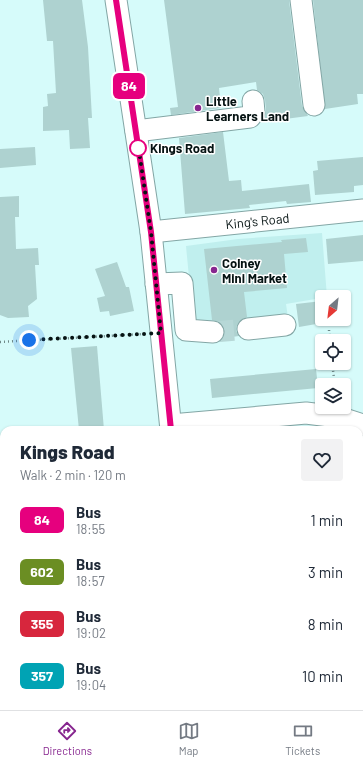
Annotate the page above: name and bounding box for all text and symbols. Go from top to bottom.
line badge: 84 [111,73,147,99]
text: 84 [121,77,137,94]
place label: Little Learners Land [206,93,289,124]
marker: Little Learners Land [193,103,203,113]
marker: Kings Road [129,139,147,157]
place label: Kings Road [150,140,214,156]
street label: King's Road [225,210,290,232]
place label: Colney Mini Market [222,255,287,286]
marker: Colney Mini Market [209,265,219,275]
north arrow [315,290,351,326]
map controls [315,290,351,414]
your location [19,330,39,350]
button: locate [315,334,351,370]
button: layers [315,378,351,414]
button: heart [301,439,343,481]
text: Kings Road [20,440,115,463]
text: Walk · 2 min · 120 m [20,467,126,483]
text: Bus [76,503,101,521]
text: 84 [34,511,50,528]
text: 1 min [310,511,343,529]
text: 18:55 [76,521,105,537]
text: Bus [76,555,101,573]
text: 602 [30,563,54,580]
text: 3 min [308,563,343,581]
text: 18:57 [76,573,105,589]
text: Bus [76,607,101,625]
text: 355 [31,615,53,632]
text: 8 min [308,615,343,633]
text: 19:02 [76,625,106,641]
text: Bus [76,659,101,677]
text: 357 [31,667,53,684]
text: 10 min [302,667,343,685]
text: 19:04 [76,677,106,693]
tab: Directions [43,720,92,757]
tab: Map [178,720,200,757]
tab: Tickets [285,720,320,757]

